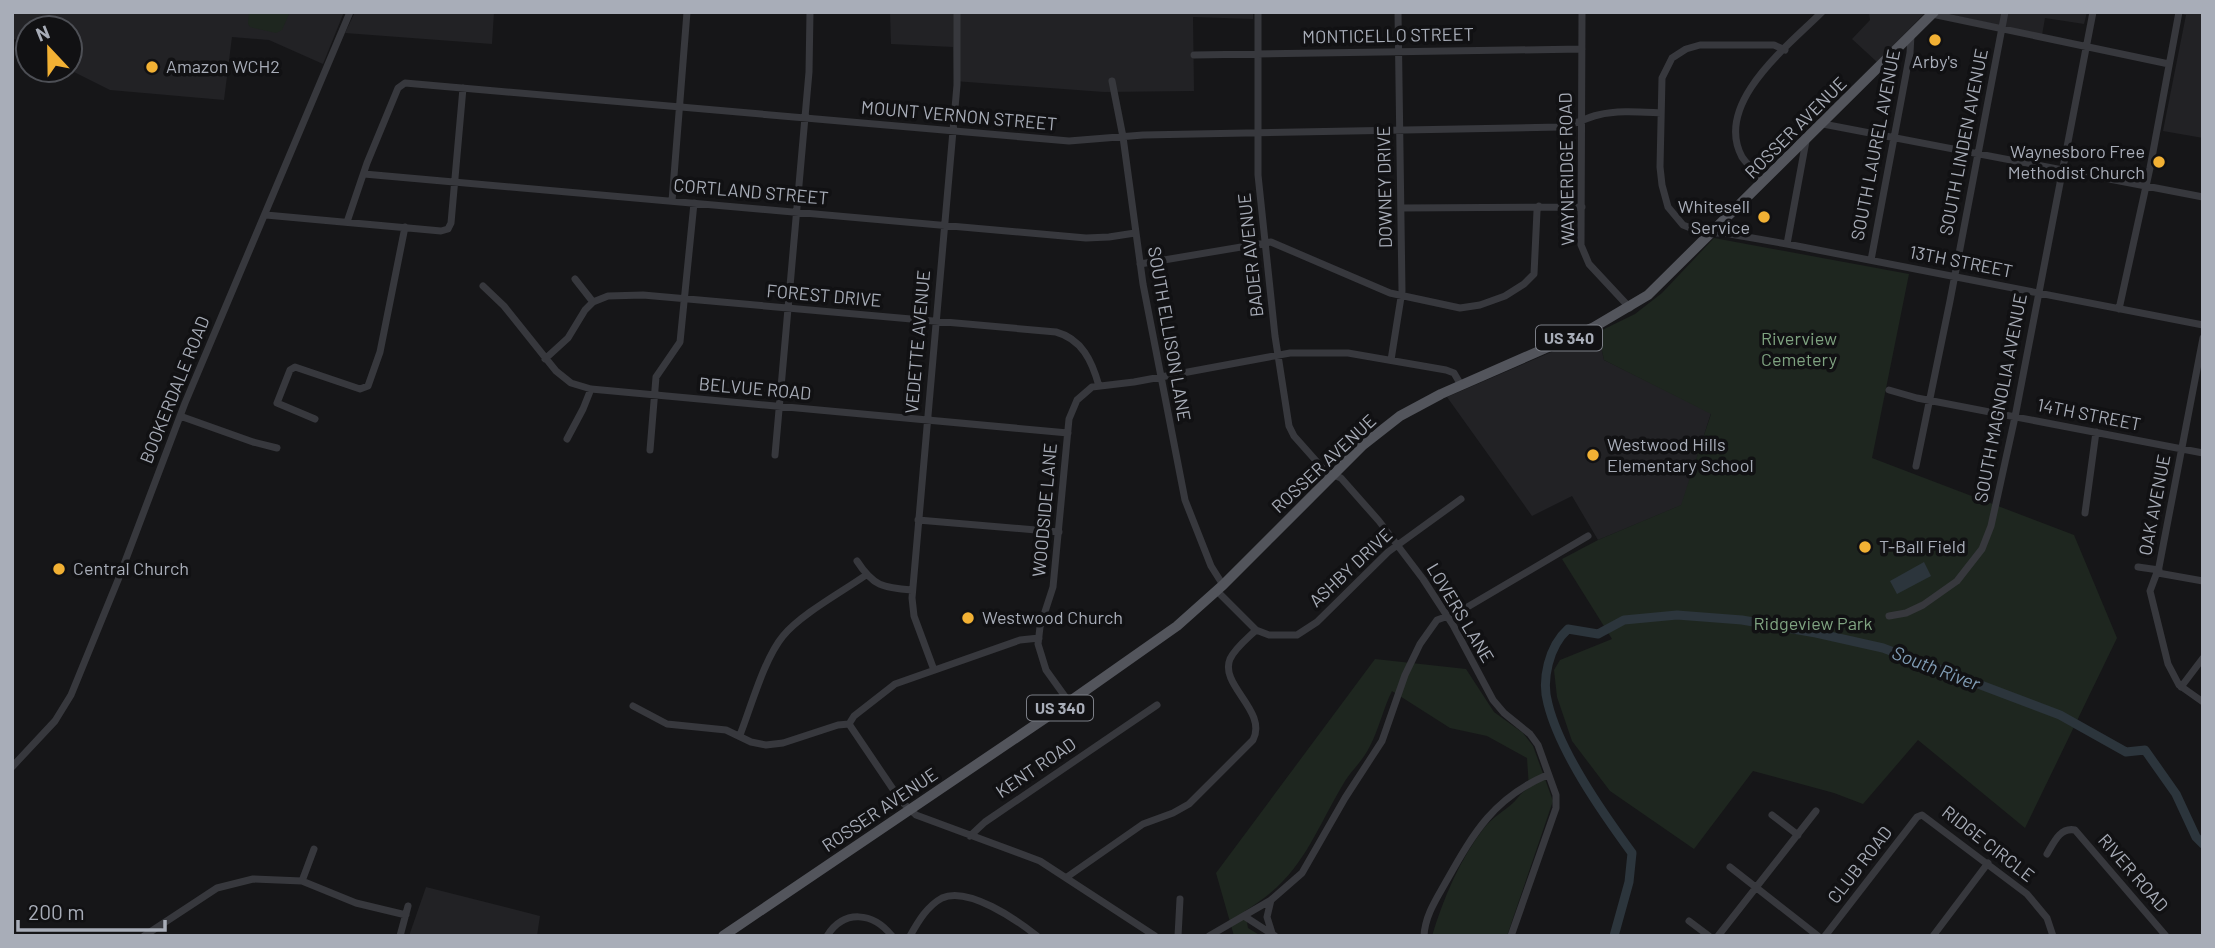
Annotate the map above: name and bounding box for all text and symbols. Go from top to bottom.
north arrow [14,14,84,84]
text: N [32,20,53,46]
street label: MONTICELLO STREET [1302,23,1474,47]
marker: Arby's [1927,32,1943,48]
street label: SOUTH LAUREL AVENUE [1846,47,1904,242]
street label: SOUTH LINDEN AVENUE [1934,47,1992,237]
place label: Arby's [1912,50,1958,72]
place label: Amazon WCH2 [166,55,280,77]
marker: Amazon WCH2 [144,59,160,75]
street label: ROSSER AVENUE [1740,72,1851,183]
street label: WAYNERIDGE ROAD [1554,92,1578,246]
street label: MOUNT VERNON STREET [860,95,1058,135]
street label: DOWNEY DRIVE [1372,126,1396,248]
place label: Waynesboro Free Methodist Church [2008,140,2145,183]
marker: Waynesboro Free Methodist Church [2151,154,2167,170]
street label: CORTLAND STREET [673,173,829,209]
street label: BADER AVENUE [1233,192,1267,318]
place label: Whitesell Service [1678,195,1750,238]
marker: Whitesell Service [1756,209,1772,225]
street label: 13TH STREET [1908,240,2015,282]
street label: SOUTH ELLISON LANE [1144,245,1196,423]
street label: VEDETTE AVENUE [900,269,934,415]
street label: FOREST DRIVE [766,279,882,311]
street label: SOUTH MAGNOLIA AVENUE [1969,291,2031,504]
street label: BOOKERDALE ROAD [134,313,214,467]
road number: US 340 [1536,326,1602,350]
park label: Riverview Cemetery [1761,327,1837,370]
street label: BELVUE ROAD [698,372,812,404]
street label: 14TH STREET [2035,393,2143,435]
street label: ROSSER AVENUE [1267,409,1380,517]
place label: Westwood Hills Elementary School [1607,433,1754,476]
street label: WOODSIDE LANE [1027,442,1061,578]
marker: Westwood Hills Elementary School [1585,447,1601,463]
street label: OAK AVENUE [2133,452,2175,557]
street label: ASHBY DRIVE [1304,523,1396,611]
place label: T-Ball Field [1879,535,1966,557]
marker: T-Ball Field [1857,539,1873,555]
place label: Central Church [73,557,189,579]
street label: LOVERS LANE [1423,559,1499,666]
marker: Central Church [51,561,67,577]
place label: Westwood Church [982,606,1123,628]
marker: Westwood Church [960,610,976,626]
park label: Ridgeview Park [1754,612,1872,634]
water label: South River [1889,640,1984,695]
road number: US 340 [1027,695,1093,720]
street label: KENT ROAD [991,732,1080,802]
street label: ROSSER AVENUE [817,762,941,856]
street label: RIDGE CIRCLE [1938,800,2039,886]
street label: CLUB ROAD [1822,821,1896,907]
street label: RIVER ROAD [2094,829,2173,916]
scale bar [18,888,164,932]
text: 200 m [28,899,85,924]

